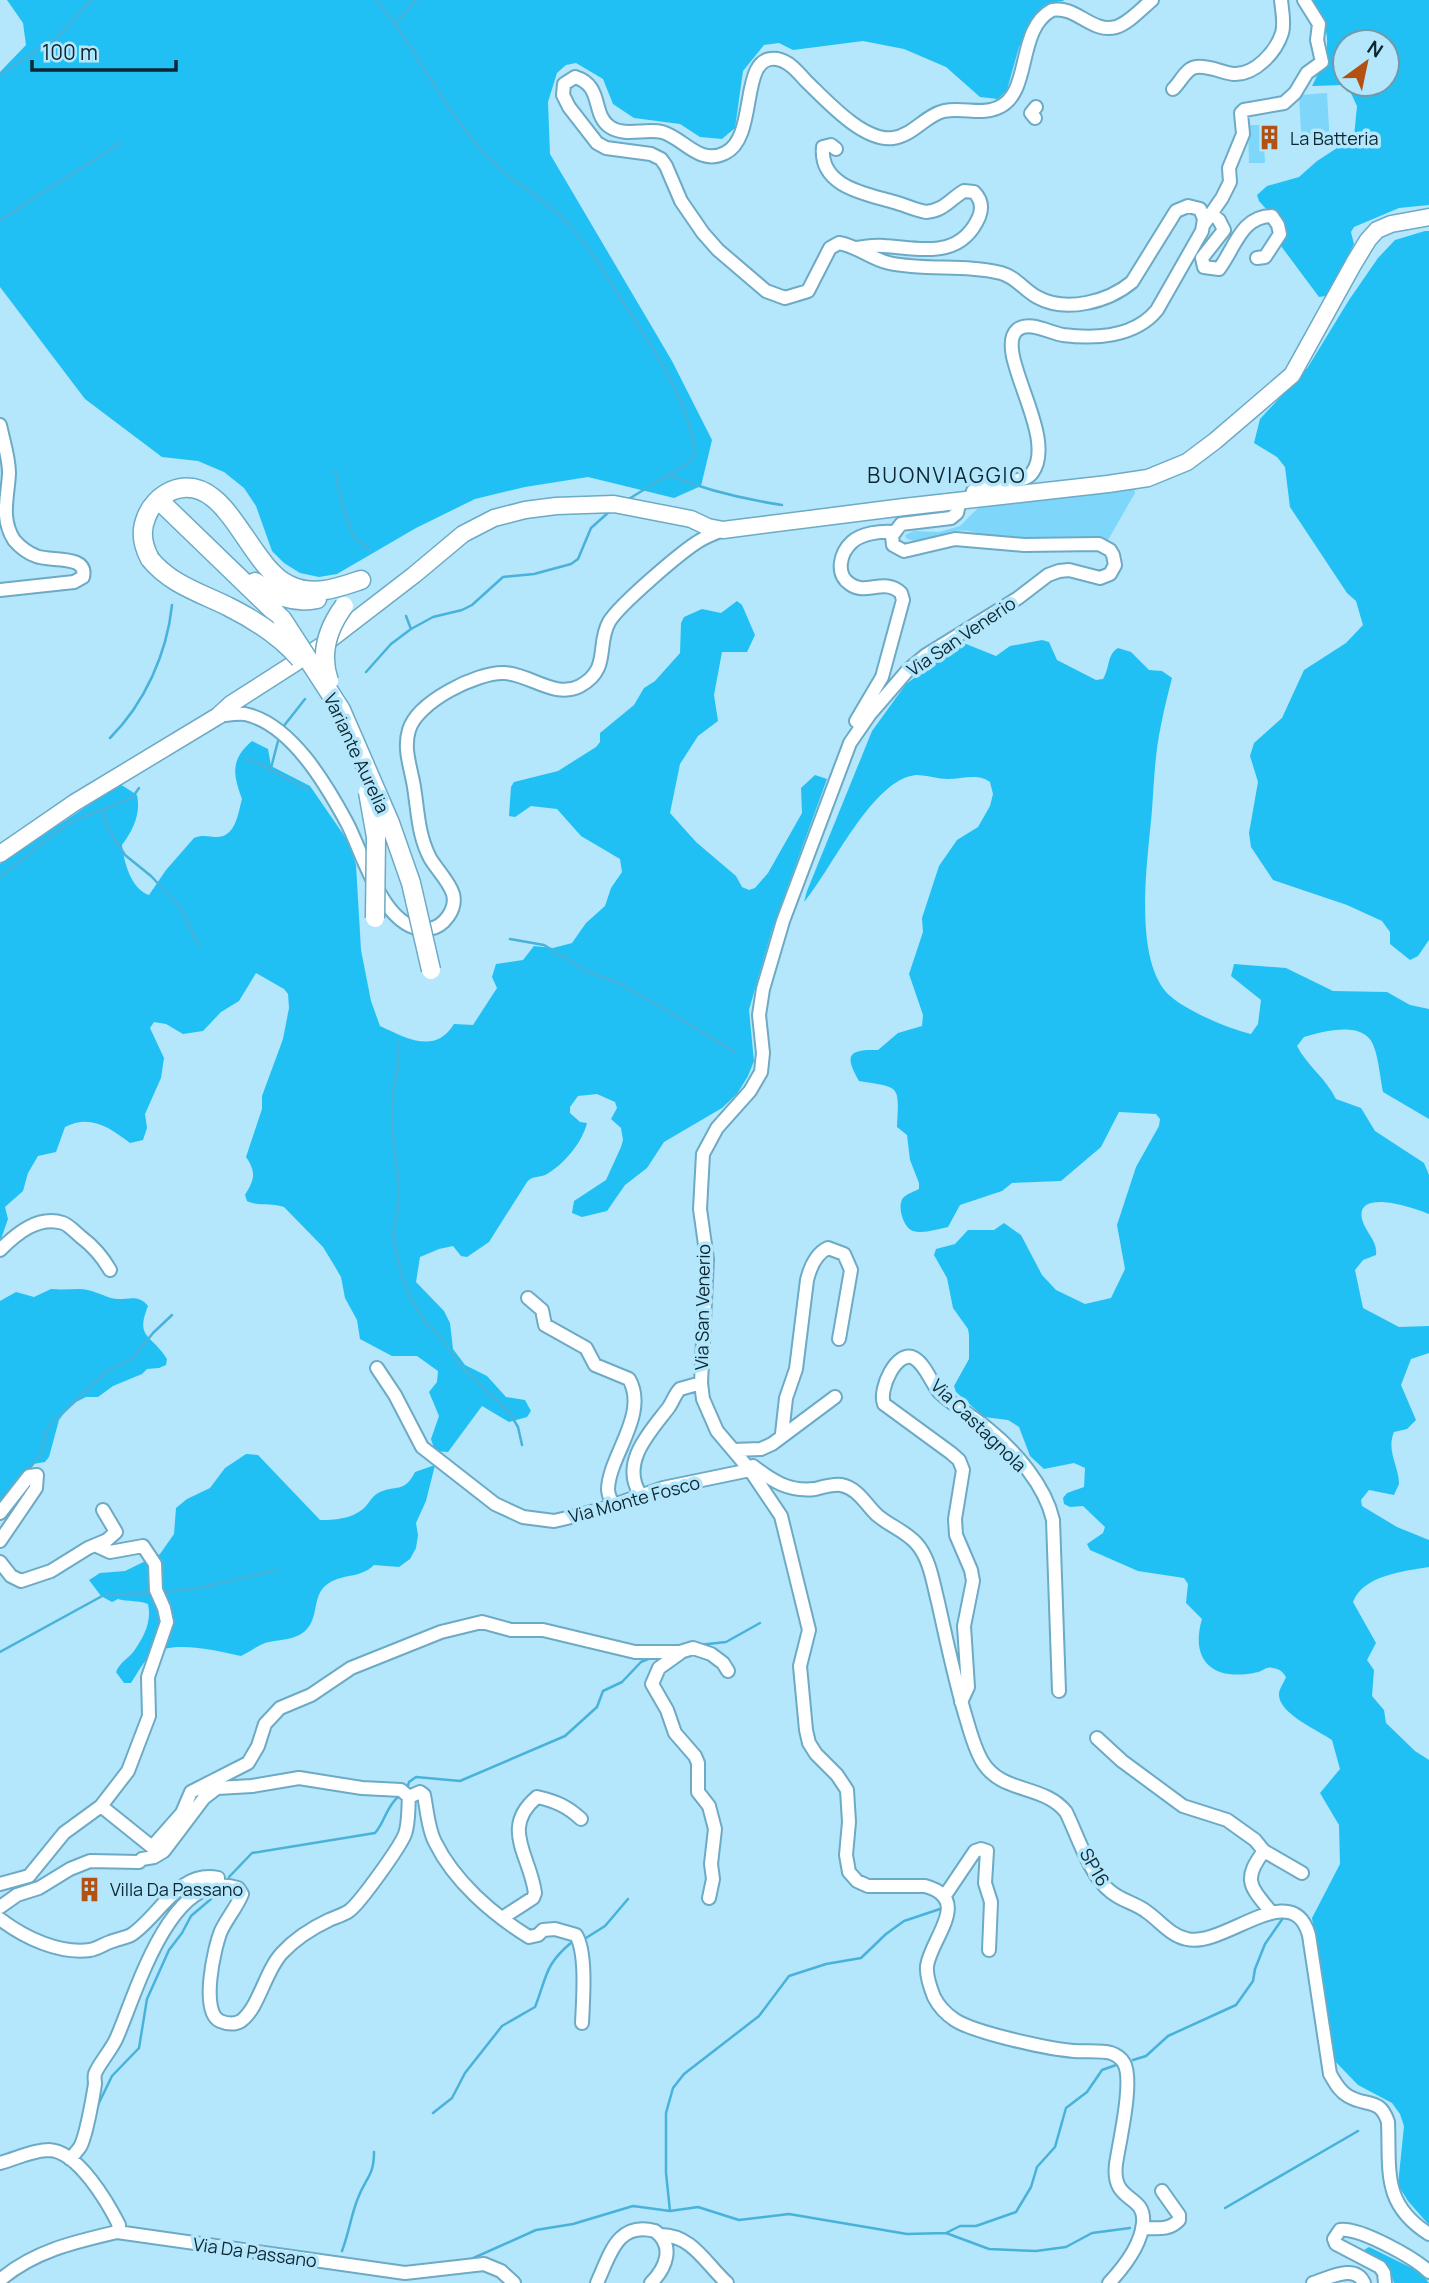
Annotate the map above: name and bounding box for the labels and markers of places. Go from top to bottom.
building icon: La Batteria [1256,124,1284,152]
place label: La Batteria [1290,126,1378,150]
building icon: Villa Da Passano [76,1875,104,1903]
place label: Villa Da Passano [110,1877,243,1901]

